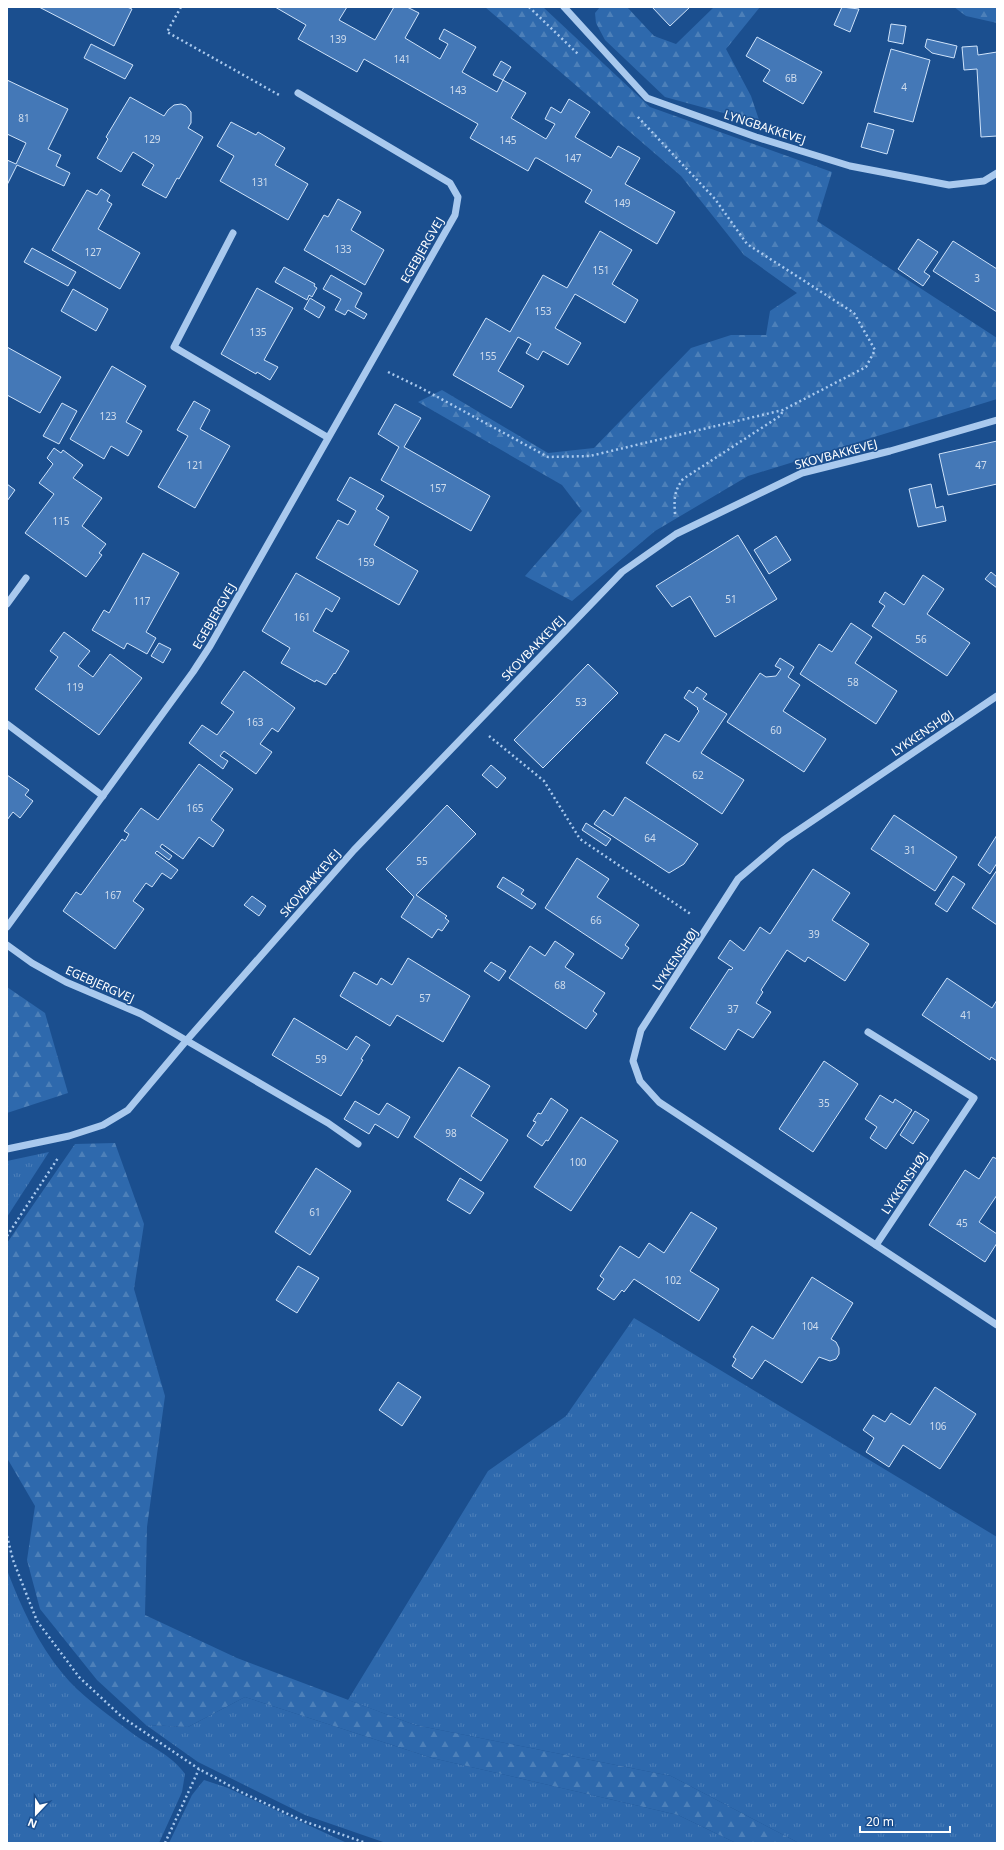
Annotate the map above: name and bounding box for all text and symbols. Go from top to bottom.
house number: 139 [329,32,347,46]
house number: 141 [393,52,411,66]
house number: 6B [785,71,797,85]
house number: 4 [901,80,907,94]
house number: 143 [449,83,467,97]
street label: LYNGBAKKEVEJ [722,106,808,148]
house number: 81 [18,111,30,125]
house number: 129 [143,132,161,146]
house number: 145 [499,133,517,147]
house number: 147 [564,151,582,165]
house number: 131 [251,175,269,189]
house number: 149 [613,196,631,210]
street label: EGEBJERGVEJ [396,214,448,286]
house number: 133 [334,242,352,256]
house number: 127 [84,245,102,259]
house number: 151 [592,263,610,277]
house number: 3 [974,271,980,285]
house number: 153 [534,304,552,318]
house number: 135 [249,325,267,339]
house number: 155 [479,349,497,363]
house number: 123 [99,409,117,423]
street label: SKOVBAKKEVEJ [793,435,879,473]
house number: 121 [186,458,204,472]
house number: 47 [975,458,987,472]
house number: 157 [429,481,447,495]
house number: 115 [52,514,70,528]
house number: 159 [357,555,375,569]
street label: EGEBJERGVEJ [188,580,240,652]
house number: 51 [725,592,737,606]
house number: 117 [133,594,151,608]
house number: 161 [293,610,311,624]
street label: SKOVBAKKEVEJ [497,611,569,685]
house number: 56 [915,632,927,646]
house number: 58 [847,675,859,689]
house number: 119 [66,680,84,694]
house number: 53 [575,695,587,709]
street label: LYKKENSHØJ [888,706,956,760]
house number: 163 [246,715,264,729]
house number: 60 [770,723,782,737]
house number: 62 [692,768,704,782]
house number: 165 [186,801,204,815]
house number: 64 [644,831,656,845]
house number: 31 [904,843,916,857]
street label: SKOVBAKKEVEJ [276,845,344,921]
house number: 55 [416,854,428,868]
house number: 167 [104,888,122,902]
house number: 66 [590,913,602,927]
street label: LYKKENSHØJ [648,925,702,993]
house number: 39 [808,927,820,941]
street label: EGEBJERGVEJ [63,961,137,1007]
house number: 68 [554,978,566,992]
house number: 57 [419,991,431,1005]
house number: 37 [727,1002,739,1016]
house number: 41 [960,1008,972,1022]
house number: 59 [315,1052,327,1066]
house number: 35 [818,1096,830,1110]
house number: 98 [445,1126,457,1140]
street label: LYKKENSHØJ [877,1149,931,1217]
house number: 100 [569,1155,587,1169]
house number: 61 [309,1205,321,1219]
house number: 45 [956,1216,968,1230]
house number: 102 [664,1273,682,1287]
house number: 104 [801,1319,819,1333]
house number: 106 [929,1419,947,1433]
north arrow [16,1794,56,1834]
scale bar [860,1808,950,1834]
text: 20 m [866,1813,894,1830]
text: N [25,1815,39,1832]

